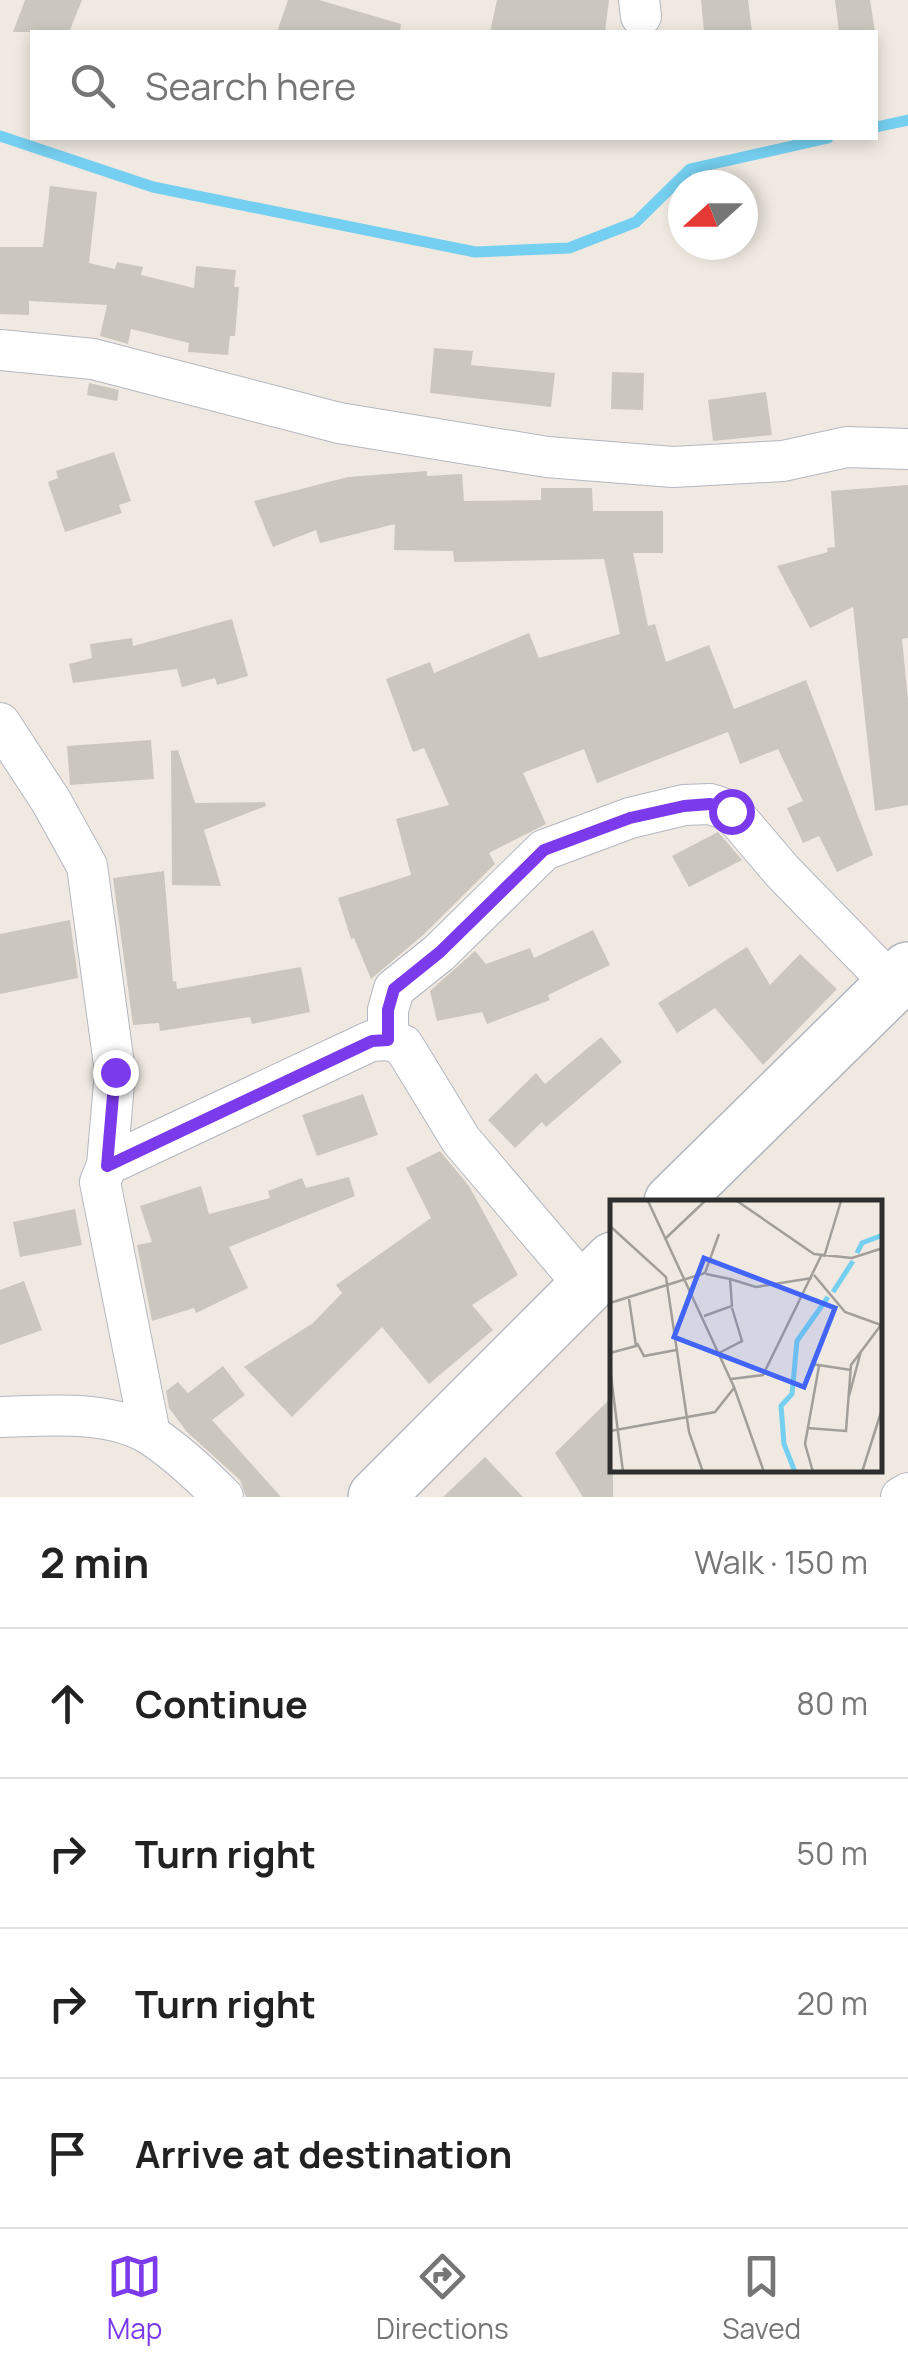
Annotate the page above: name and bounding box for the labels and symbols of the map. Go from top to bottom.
north arrow [668,170,758,260]
route start [709,789,755,835]
route end [93,1050,139,1096]
inset map [610,1200,883,1472]

